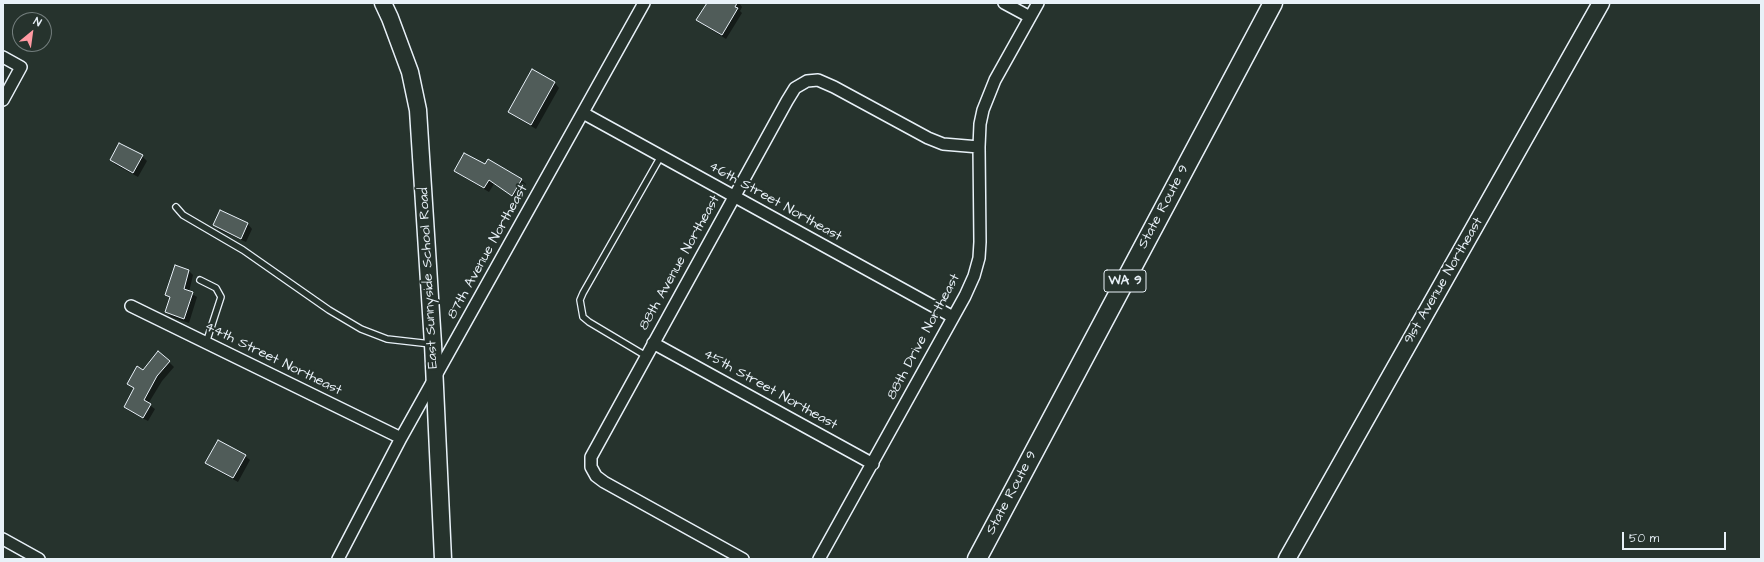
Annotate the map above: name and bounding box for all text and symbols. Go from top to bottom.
north arrow [12,12,52,52]
text: N [31,14,44,30]
street label: 46th Street Northeast [705,158,845,246]
street label: State Route 9 [1135,162,1193,252]
street label: 87th Avenue Northeast [444,182,532,322]
street label: East Sunnyside School Road [416,187,442,369]
street label: 88th Avenue Northeast [636,193,724,333]
street label: 91st Avenue Northeast [1401,215,1487,347]
road number: WA 9 [1104,270,1146,292]
street label: 88th Drive Northeast [884,271,964,403]
street label: 44th Street Northeast [202,318,344,400]
street label: 45th Street Northeast [700,346,840,434]
street label: State Route 9 [983,448,1041,538]
scale bar [1624,524,1728,550]
text: 50 m [1629,530,1659,547]

